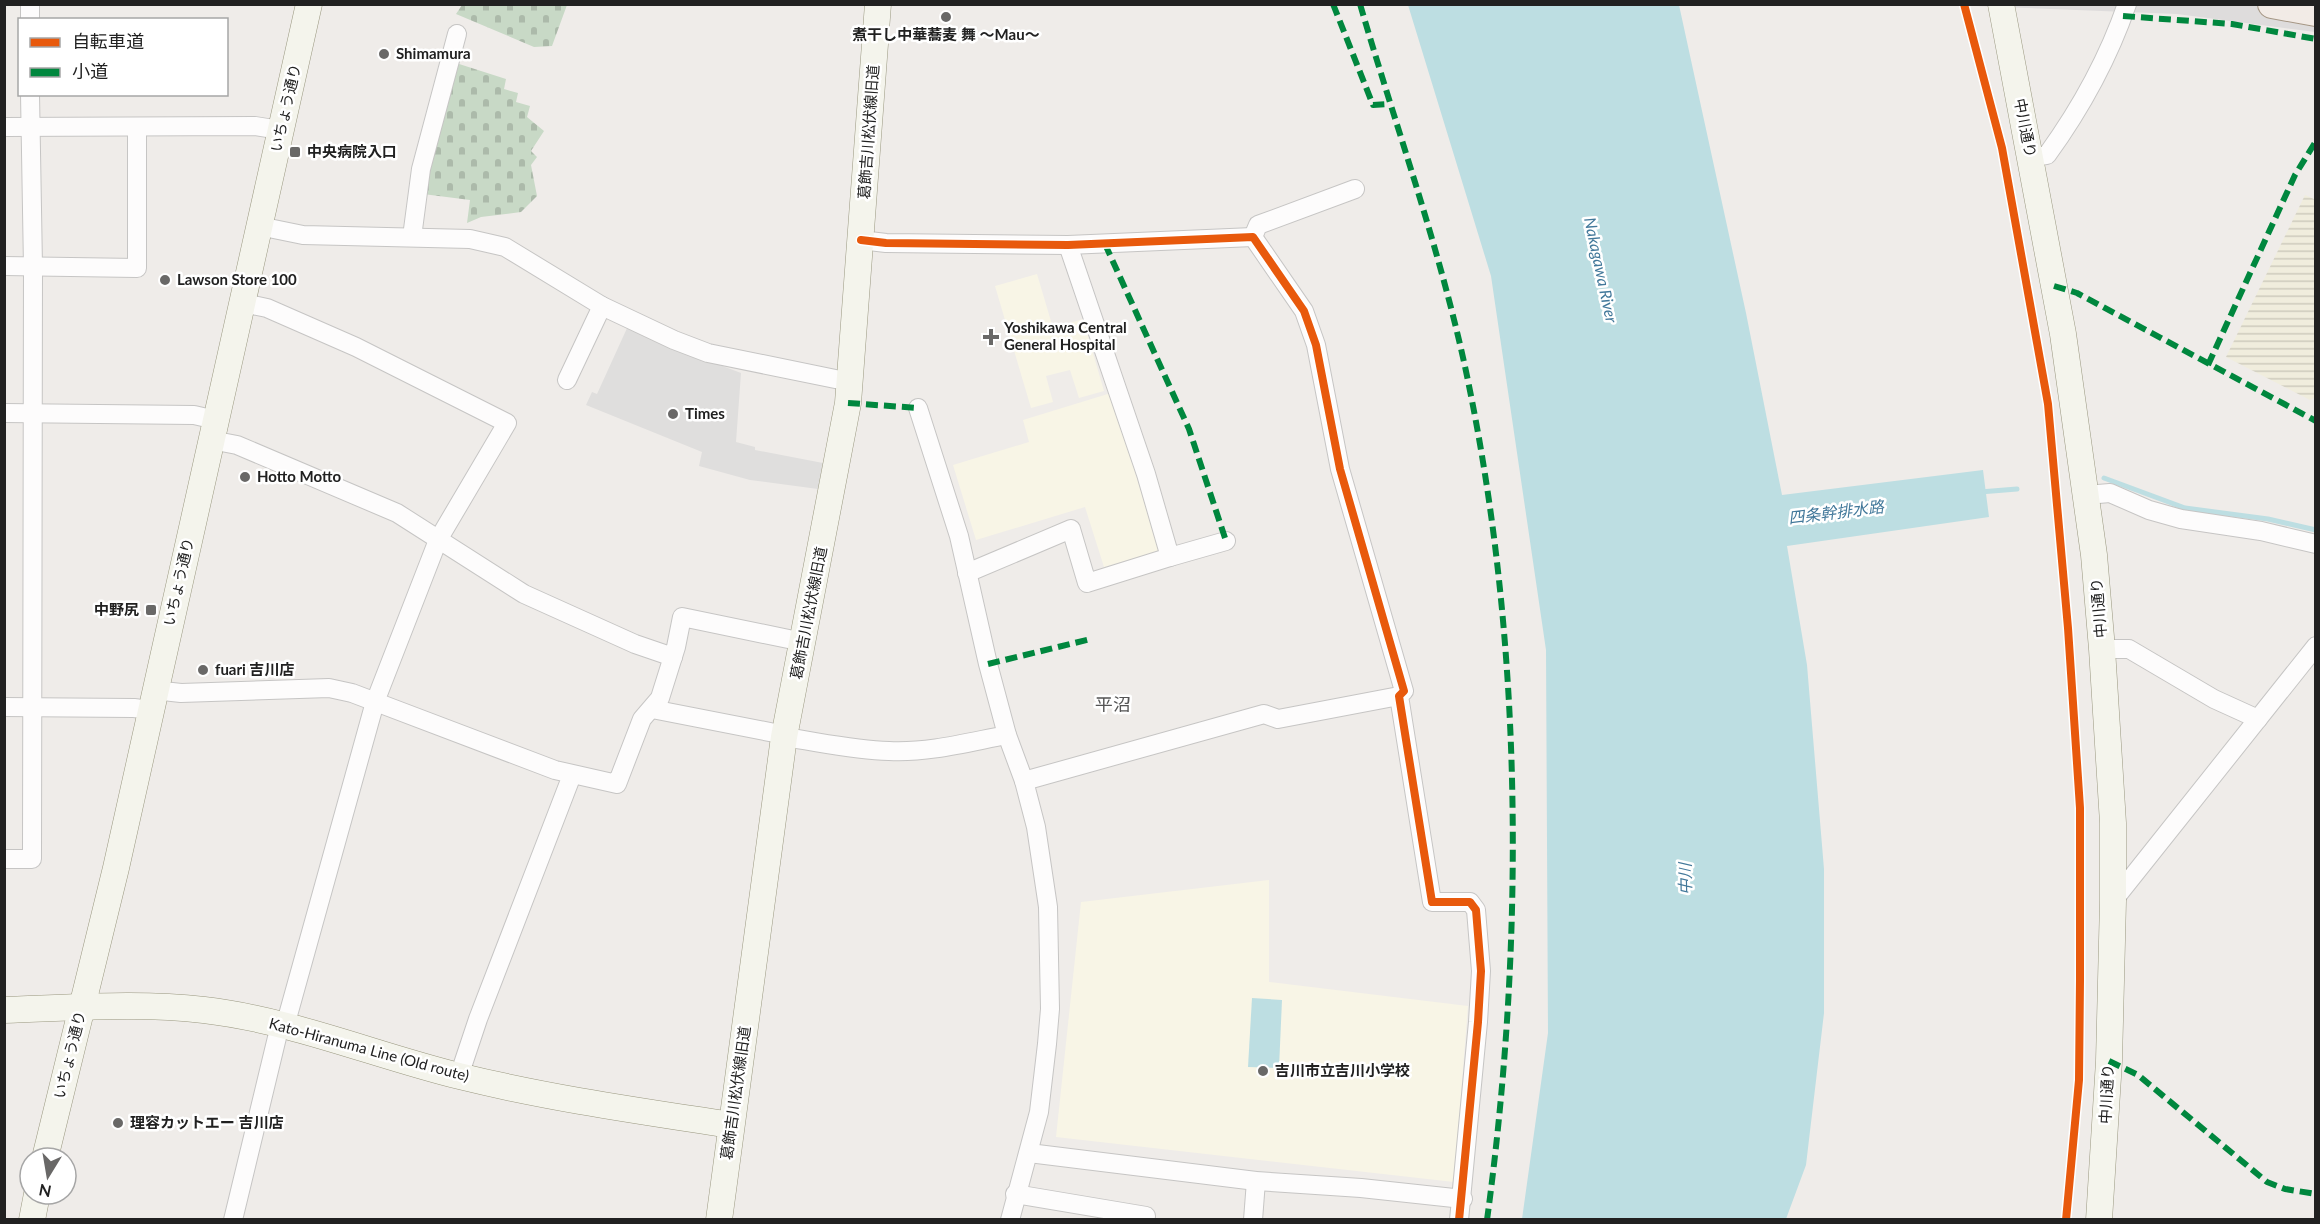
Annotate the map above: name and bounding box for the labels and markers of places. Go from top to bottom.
marker: 煮干し中華蕎麦 舞 〜Mau〜 [939,10,953,24]
place label: 煮干し中華蕎麦 舞 〜Mau〜 [852,25,1040,43]
place label: Shimamura [396,44,471,62]
marker: Shimamura [377,47,391,61]
place label: 中央病院入口 [307,142,397,160]
marker: 中央病院入口 [288,145,302,159]
place label: Lawson Store 100 [177,270,297,288]
marker: Lawson Store 100 [158,273,172,287]
place label: Yoshikawa Central General Hospital [1003,318,1127,353]
marker: Yoshikawa Central General Hospital [982,328,1000,346]
place label: Times [685,404,725,422]
marker: Times [666,407,680,421]
place label: Hotto Motto [257,467,341,485]
marker: Hotto Motto [238,470,252,484]
place label: 中野尻 [94,600,139,618]
marker: 中野尻 [144,603,158,617]
place label: fuari 吉川店 [215,660,295,678]
marker: fuari 吉川店 [196,663,210,677]
place label: 吉川市立吉川小学校 [1275,1061,1410,1079]
marker: 吉川市立吉川小学校 [1256,1064,1270,1078]
place label: 理容カットエー 吉川店 [130,1113,284,1131]
marker: 理容カットエー 吉川店 [111,1116,125,1130]

